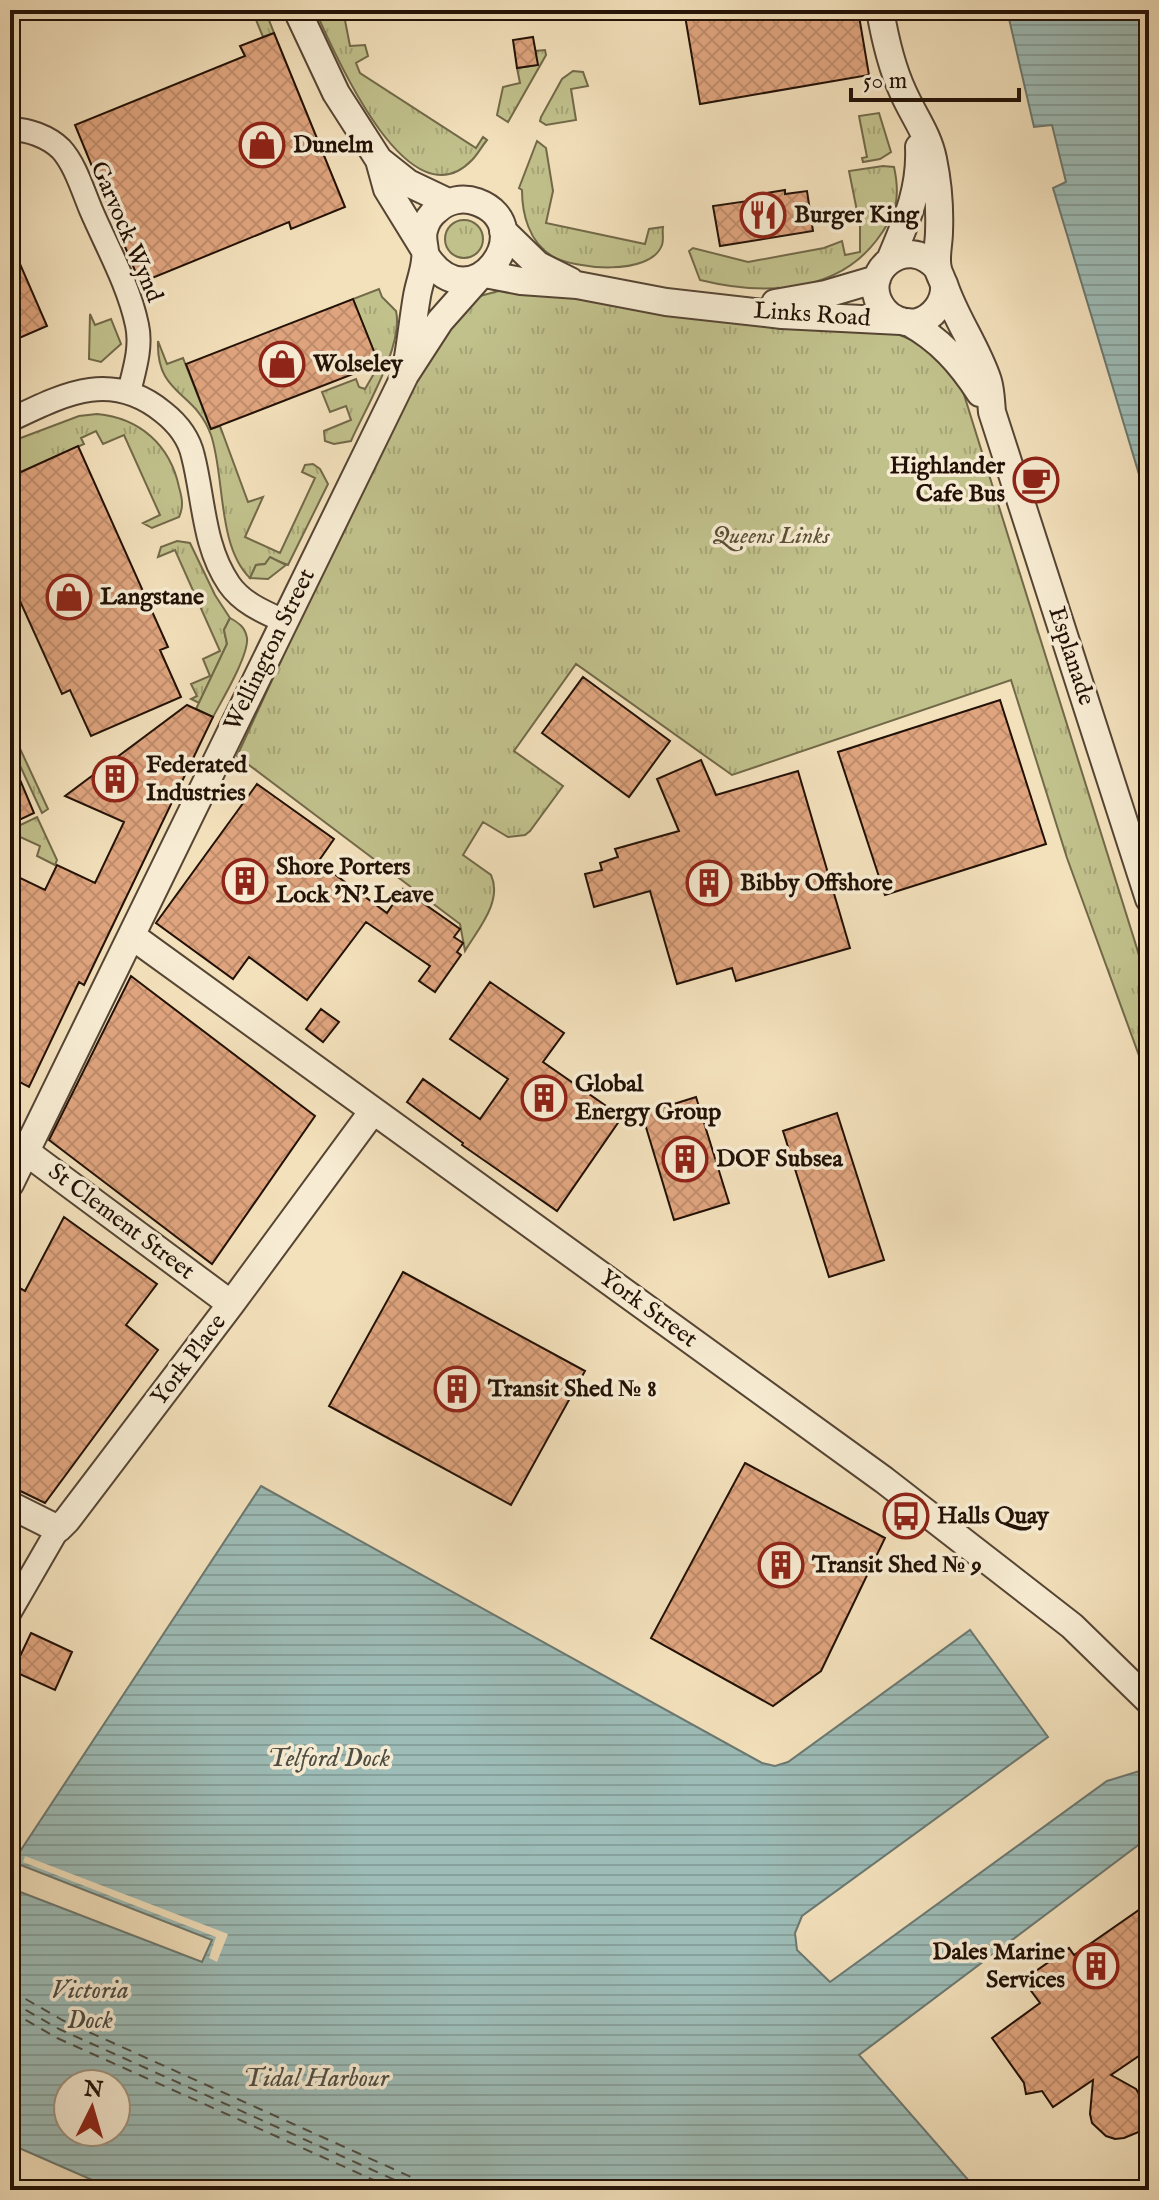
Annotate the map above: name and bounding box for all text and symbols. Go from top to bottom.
scale bar [851,52,1019,102]
text: 50 m [863,66,907,97]
shop icon: Dunelm [238,121,286,169]
place label: Dunelm [293,130,374,161]
street label: Garvock Wynd [82,157,170,307]
restaurant icon: Burger King [739,191,787,239]
place label: Burger King [794,200,920,231]
street label: Links Road [753,295,872,335]
shop icon: Wolseley [258,340,306,388]
place label: Wolseley [312,349,404,380]
place label: Highlander Cafe Bus [890,451,1006,510]
cafe icon: Highlander Cafe Bus [1012,456,1060,504]
park label: Queens Links [712,521,831,552]
street label: Wellington Street [217,564,323,736]
shop icon: Langstane [45,573,93,621]
place label: Langstane [100,582,204,613]
street label: Esplanade [1041,603,1101,709]
place label: Federated Industries [146,750,248,809]
building icon: Federated Industries [91,755,139,803]
place label: Shore Porters Lock 'N' Leave [276,852,434,911]
building icon: Shore Porters Lock 'N' Leave [221,857,269,905]
building icon: Bibby Offshore [685,859,733,907]
place label: Bibby Offshore [740,868,893,899]
place label: Global Energy Group [575,1069,721,1128]
building icon: Global Energy Group [520,1074,568,1122]
building icon: DOF Subsea [661,1135,709,1183]
place label: DOF Subsea [716,1144,843,1175]
street label: St Clement Street [42,1157,200,1287]
street label: York Street [593,1263,703,1355]
street label: York Place [145,1308,233,1412]
building icon: Transit Shed № 8 [433,1365,481,1413]
place label: Transit Shed № 8 [487,1374,657,1405]
bus stop icon: Halls Quay [882,1492,930,1540]
place label: Halls Quay [937,1501,1050,1532]
building icon: Transit Shed № 9 [757,1541,805,1589]
place label: Transit Shed № 9 [811,1550,982,1581]
water label: Telford Dock [268,1742,391,1775]
place label: Dales Marine Services [932,1937,1066,1996]
building icon: Dales Marine Services [1072,1942,1120,1990]
water label: Victoria Dock [51,1974,129,2037]
water label: Tidal Harbour [243,2062,390,2095]
north arrow [52,2068,132,2148]
text: N [82,2075,104,2105]

